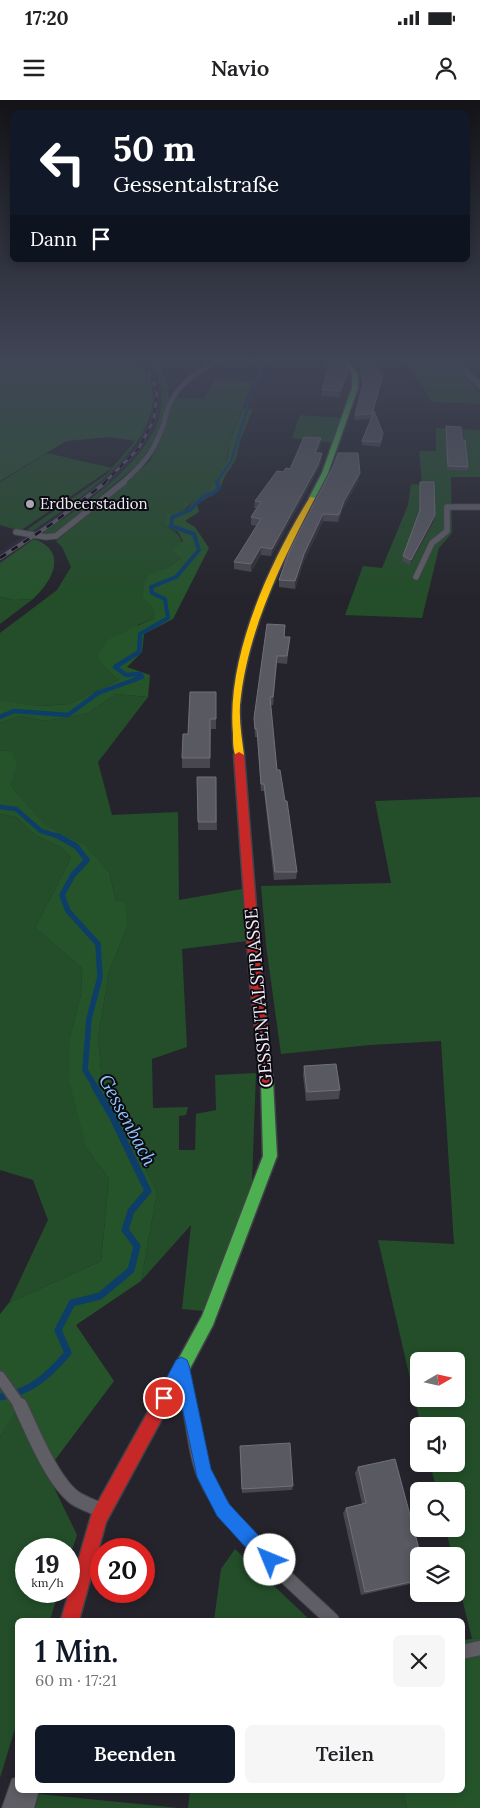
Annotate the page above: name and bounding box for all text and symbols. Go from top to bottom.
text: 17:20 [25,6,69,30]
icon: menu [20,54,48,82]
text: Navio [211,54,269,82]
icon: person [432,54,460,82]
text: 50 m [113,126,196,171]
icon: left [30,130,95,195]
text: Gessentalstraße [113,170,279,198]
icon: arrive [87,225,115,253]
text: Dann [30,227,77,251]
place label: Erdbeerstadion [40,494,148,513]
marker: Erdbeerstadion [24,498,36,510]
street label: GESSENTALSTRASSE [239,908,278,1089]
water label: Gessenbach [94,1070,162,1170]
north arrow [410,1352,465,1408]
map controls [410,1352,465,1602]
pin [143,1377,185,1419]
icon: arrive [150,1384,178,1412]
button: sound [410,1417,465,1472]
button: search [410,1482,465,1537]
position arrow [243,1533,295,1585]
speed limit sign: 20 [90,1538,155,1603]
button: layers [410,1547,465,1602]
text: 19 [35,1548,60,1580]
text: km/h [31,1575,64,1590]
text: 1 Min. [35,1632,118,1670]
button: close [393,1635,445,1687]
text: 60 m · 17:21 [35,1670,117,1690]
button: Beenden [35,1725,235,1783]
button: Teilen [245,1725,445,1783]

